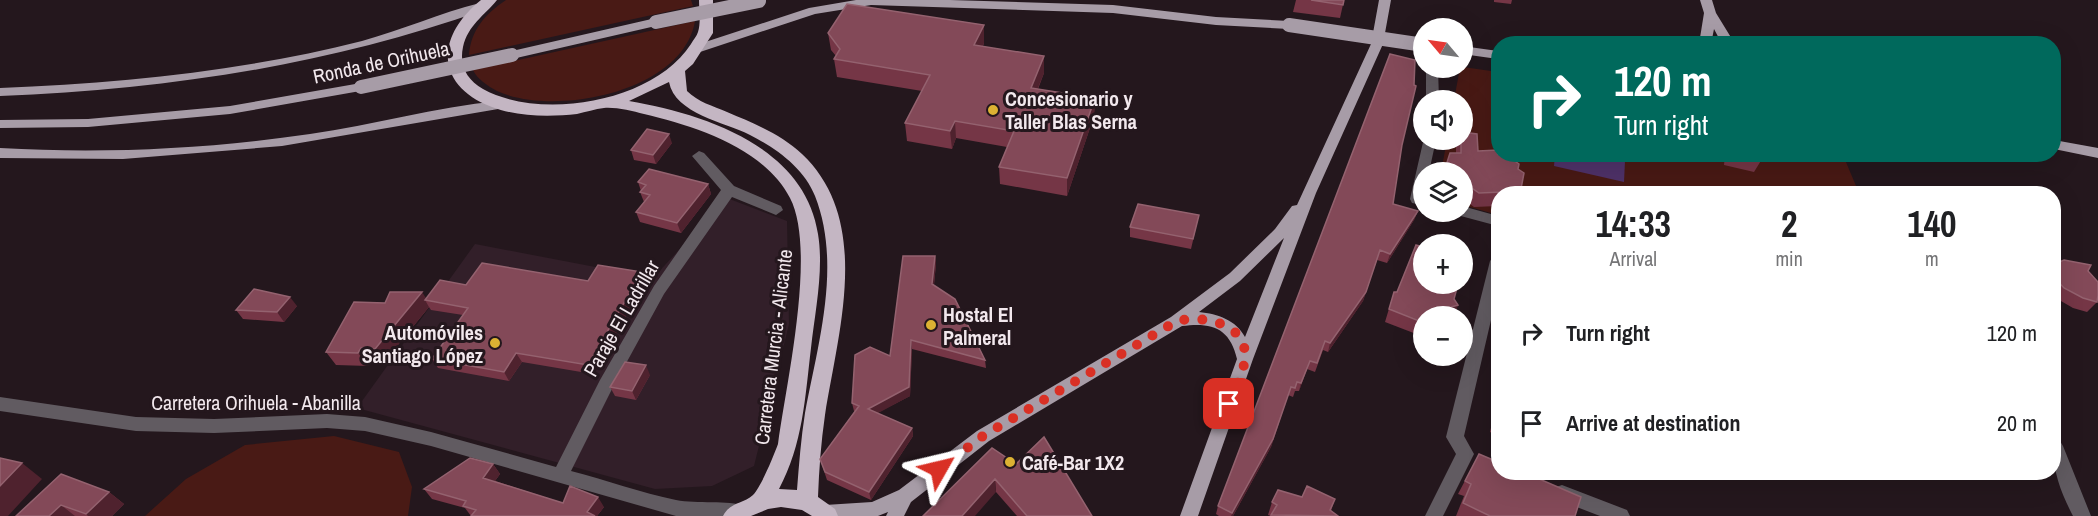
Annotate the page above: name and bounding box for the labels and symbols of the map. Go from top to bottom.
north arrow [1413,18,1473,78]
street label: Ronda de Orihuela [310,34,452,90]
place label: Concesionario y Taller Blas Serna [1005,85,1137,135]
marker: Concesionario y Taller Blas Serna [986,103,1000,117]
street label: Carretera Murcia - Alicante [748,248,798,446]
street label: Paraje El Ladrillar [577,254,666,381]
place label: Hostal El Palmeral [943,301,1013,351]
marker: Hostal El Palmeral [924,318,938,332]
place label: Automóviles Santiago López [362,319,483,369]
marker: Automóviles Santiago López [488,336,502,350]
pin [1203,378,1254,429]
street label: Carretera Orihuela - Abanilla [151,389,361,416]
position arrow [907,437,971,501]
place label: Café-Bar 1X2 [1022,449,1124,476]
marker: Café-Bar 1X2 [1003,455,1017,469]

